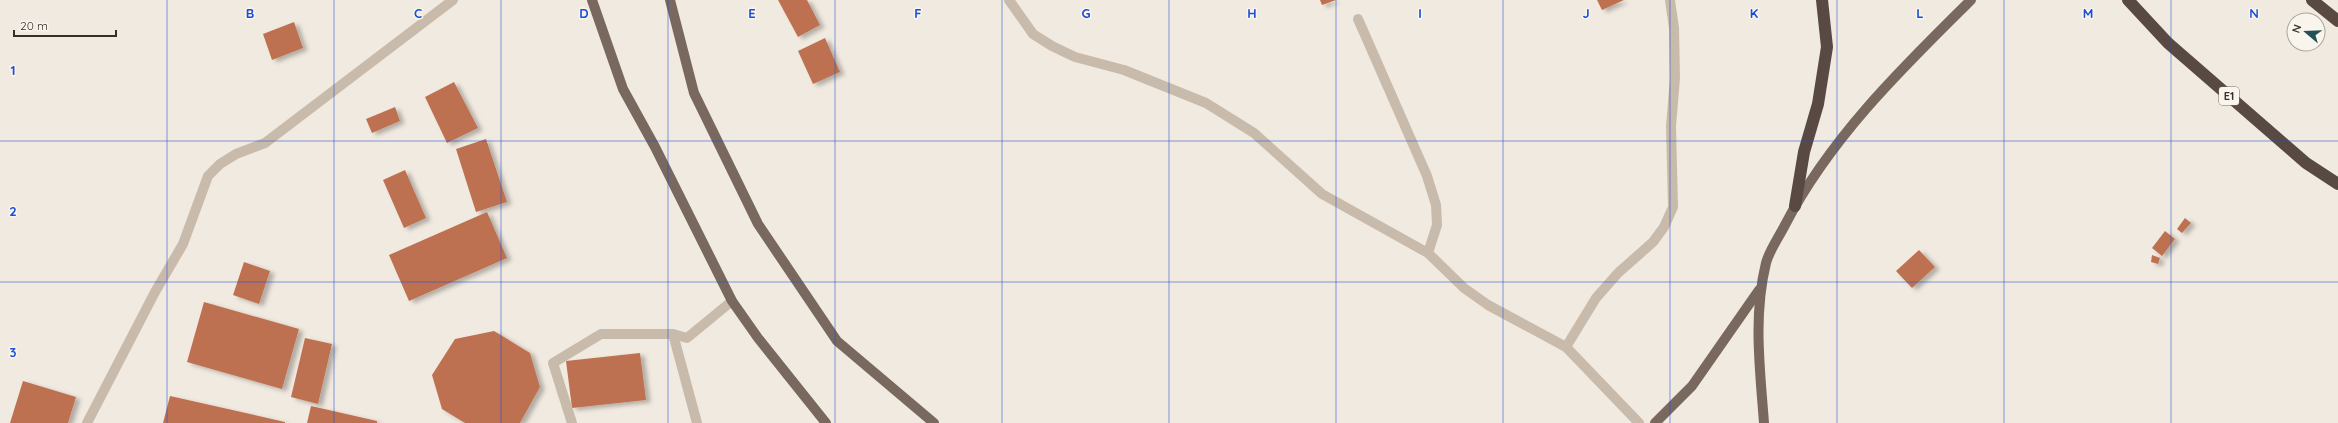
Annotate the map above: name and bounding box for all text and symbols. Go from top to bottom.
text: B [246,5,254,21]
text: C [414,5,422,21]
text: D [579,5,589,21]
text: E [748,5,756,21]
text: F [914,5,922,21]
text: G [1081,5,1091,21]
text: H [1247,5,1257,21]
text: I [1418,5,1422,21]
text: J [1582,5,1590,21]
text: K [1750,5,1759,21]
text: L [1916,5,1924,21]
text: M [2083,5,2093,21]
text: N [2249,5,2259,21]
scale bar [14,12,116,38]
north arrow [2286,12,2326,52]
text: 20 m [20,18,48,33]
text: N [2289,23,2304,35]
text: 1 [10,62,16,78]
road number: E1 [2219,87,2239,105]
text: 2 [9,203,17,219]
text: 3 [10,344,17,360]

